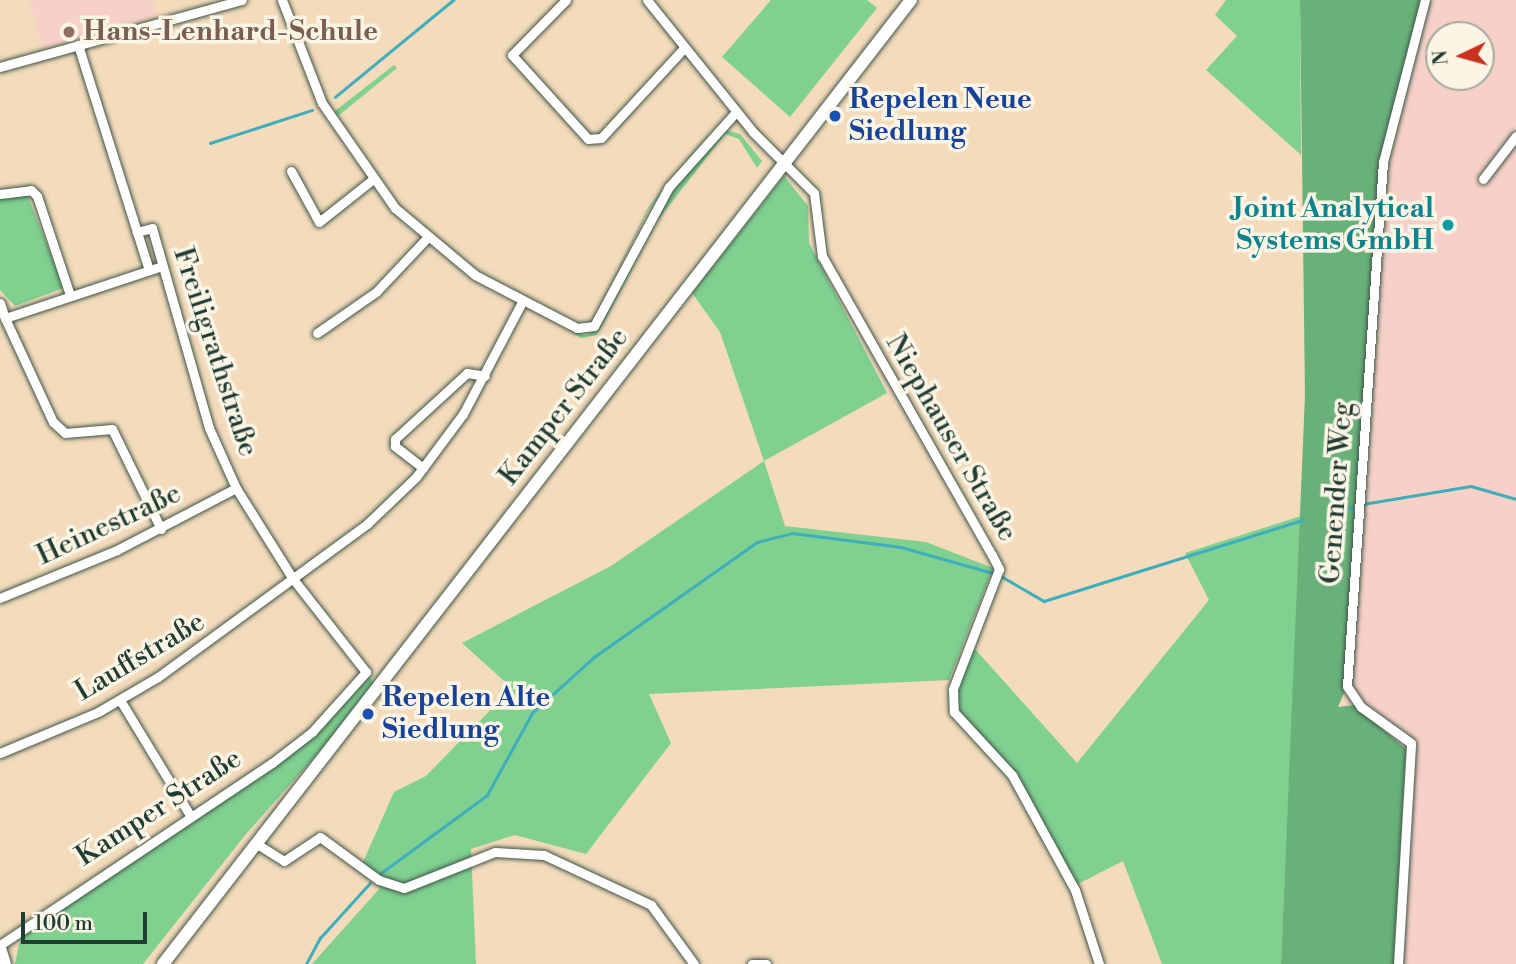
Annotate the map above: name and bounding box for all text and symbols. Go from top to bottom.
place label: Hans-Lenhard-Schule [83,15,378,49]
north arrow [1425,21,1495,91]
marker: Hans-Lenhard-Schule [61,24,77,40]
text: N [1428,49,1454,66]
place label: Repelen Neue Siedlung [849,83,1032,149]
marker: Repelen Neue Siedlung [827,108,843,124]
place label: Joint Analytical Systems GmbH [1233,192,1434,258]
marker: Joint Analytical Systems GmbH [1440,217,1456,233]
street label: Freiligrathstraße [165,243,265,461]
street label: Kamper Straße [492,322,636,492]
street label: Niephauser Straße [878,329,1024,547]
street label: Genender Weg [1314,401,1360,585]
street label: Heinestraße [32,477,186,573]
street label: Lauffstraße [69,605,211,709]
place label: Repelen Alte Siedlung [382,681,550,747]
marker: Repelen Alte Siedlung [360,706,376,722]
street label: Kamper Straße [70,742,248,874]
scale bar [24,898,150,942]
text: 100 m [34,911,93,937]

